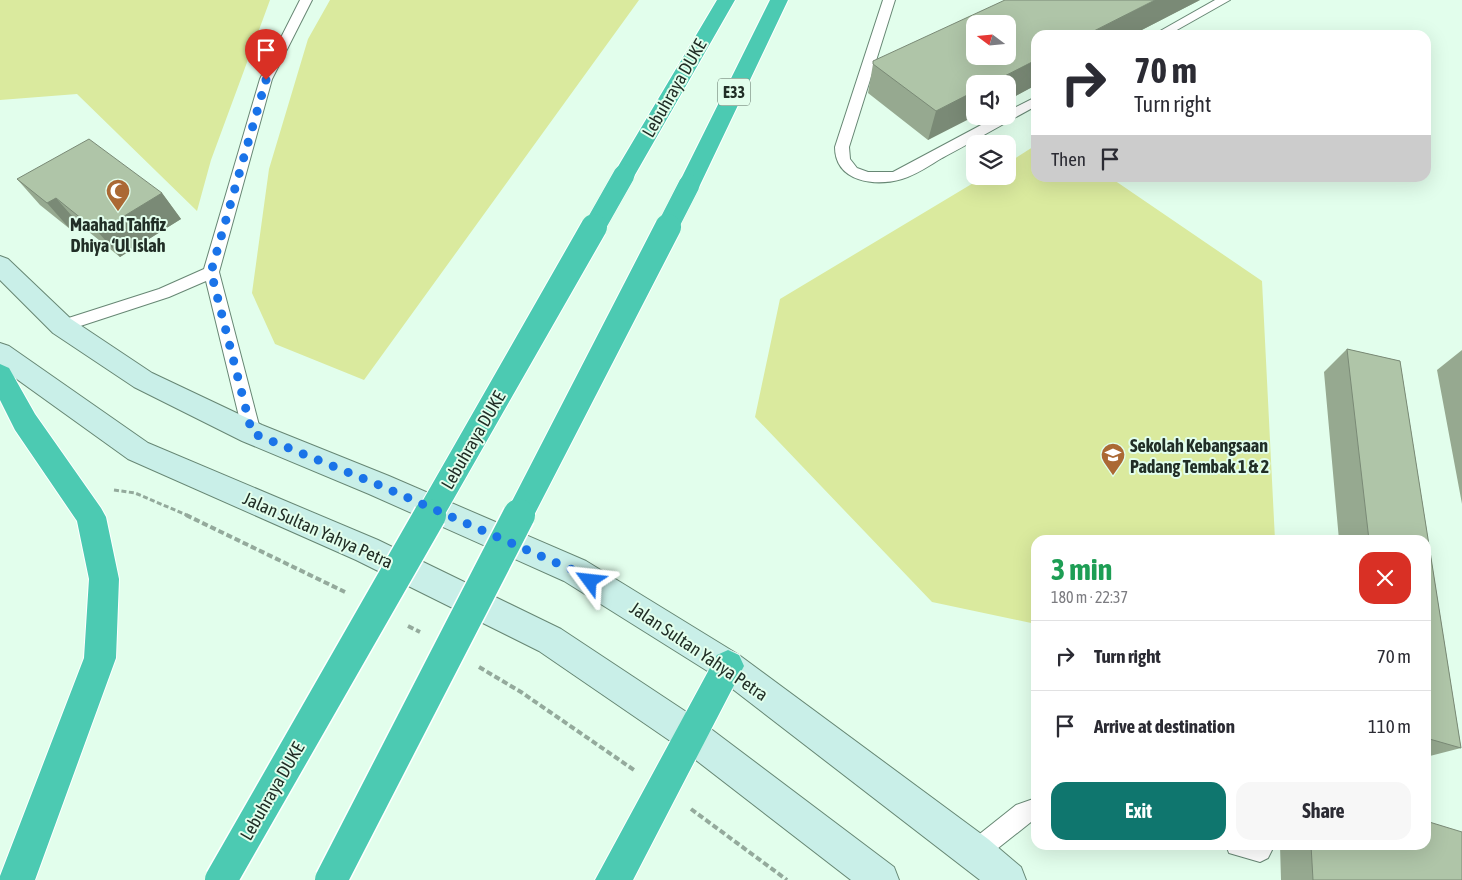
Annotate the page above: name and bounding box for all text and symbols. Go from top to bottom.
north arrow [966,15,1016,65]
map controls [966,15,1016,185]
pin [245,29,287,80]
street label: Lebuhraya DUKE [637,35,711,141]
icon: arrive [252,36,280,64]
icon: right [1051,50,1116,115]
text: 70 m [1134,50,1197,90]
button: sound [966,75,1016,125]
road number: E33 [718,78,750,105]
text: Turn right [1134,91,1211,117]
button: layers [966,135,1016,185]
icon: arrive [1096,145,1124,173]
text: Then [1051,148,1086,170]
mosque icon: Maahad Tahfiz Dhiya ‘Ul Islah [105,178,131,212]
place label: Maahad Tahfiz Dhiya ‘Ul Islah [70,214,167,256]
street label: Lebuhraya DUKE [436,387,510,493]
place label: Sekolah Kebangsaan Padang Tembak 1 & 2 [1130,435,1269,477]
school or university icon: Sekolah Kebangsaan Padang Tembak 1 & 2 [1100,442,1126,476]
street label: Jalan Sultan Yahya Petra [240,488,396,572]
text: 3 min [1051,552,1112,586]
button: close [1359,552,1411,604]
position arrow [563,554,615,606]
text: 180 m · 22:37 [1051,588,1128,606]
street label: Jalan Sultan Yahya Petra [626,597,772,705]
icon: right [1051,642,1079,670]
text: Turn right [1094,645,1161,667]
text: 70 m [1377,645,1411,667]
icon: arrive [1051,712,1079,740]
text: Arrive at destination [1094,715,1235,737]
text: 110 m [1368,715,1411,737]
street label: Lebuhraya DUKE [235,738,309,844]
button: Exit [1051,782,1226,840]
button: Share [1236,782,1411,840]

